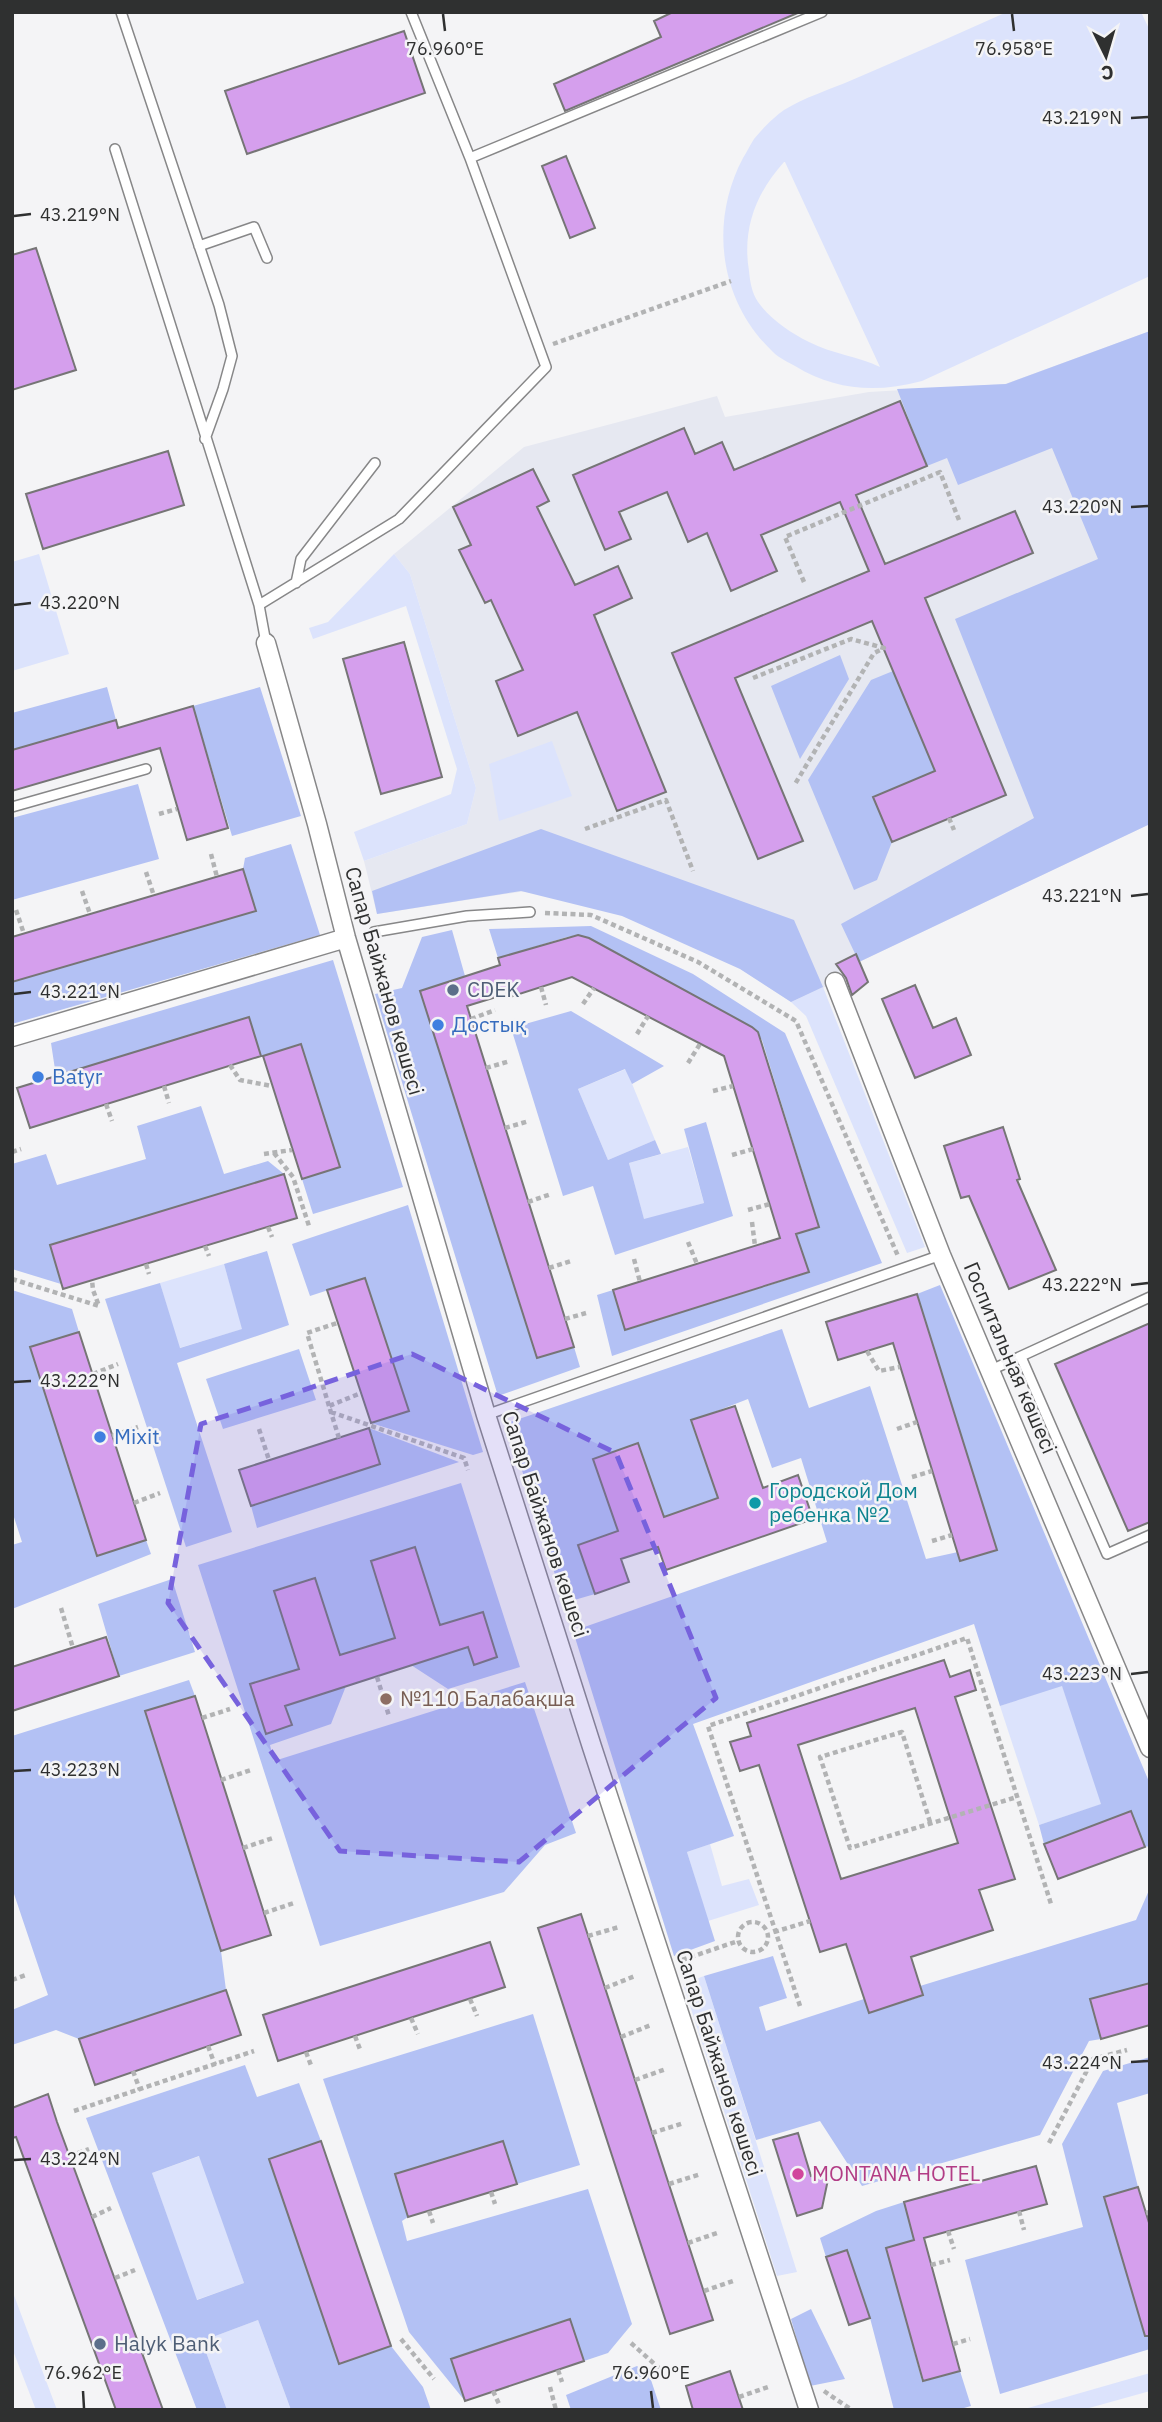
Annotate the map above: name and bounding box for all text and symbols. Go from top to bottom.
north arrow [1071,21,1141,91]
text: 76.960°E [406,37,484,60]
text: 76.958°E [975,37,1053,60]
text: С [1100,60,1115,85]
text: 43.219°N [1042,106,1122,129]
text: 43.219°N [40,203,120,226]
text: 43.220°N [1042,495,1122,518]
text: 43.220°N [40,591,120,614]
street label: Сапар Байжанов көшесі [339,863,431,1098]
text: 43.221°N [1042,884,1122,907]
place label: CDEK [467,975,520,1003]
text: 43.221°N [40,980,120,1003]
marker: CDEK [445,982,461,998]
place label: Достық [452,1010,527,1038]
marker: Достық [430,1017,446,1033]
place label: Batyr [52,1062,103,1090]
marker: Batyr [30,1069,46,1085]
street label: Госпитальная көшесі [958,1257,1064,1458]
text: 43.222°N [1042,1273,1122,1296]
text: 43.222°N [40,1369,120,1392]
street label: Сапар Байжанов көшесі [496,1407,596,1641]
place label: Mixit [114,1422,160,1450]
marker: Mixit [92,1429,108,1445]
place label: Городской Дом ребенка №2 [769,1476,918,1528]
marker: Городской Дом ребенка №2 [747,1495,763,1511]
text: 43.223°N [1042,1662,1122,1685]
place label: №110 Балабақша [400,1684,575,1712]
marker: №110 Балабақша [378,1691,394,1707]
text: 43.223°N [40,1758,120,1781]
street label: Сапар Байжанов көшесі [670,1946,770,2180]
text: 43.224°N [1042,2051,1122,2074]
text: 43.224°N [40,2147,120,2170]
place label: MONTANA HOTEL [812,2159,980,2187]
marker: MONTANA HOTEL [790,2166,806,2182]
place label: Halyk Bank [114,2329,220,2357]
marker: Halyk Bank [92,2336,108,2352]
text: 76.962°E [44,2361,122,2384]
text: 76.960°E [612,2361,690,2384]

